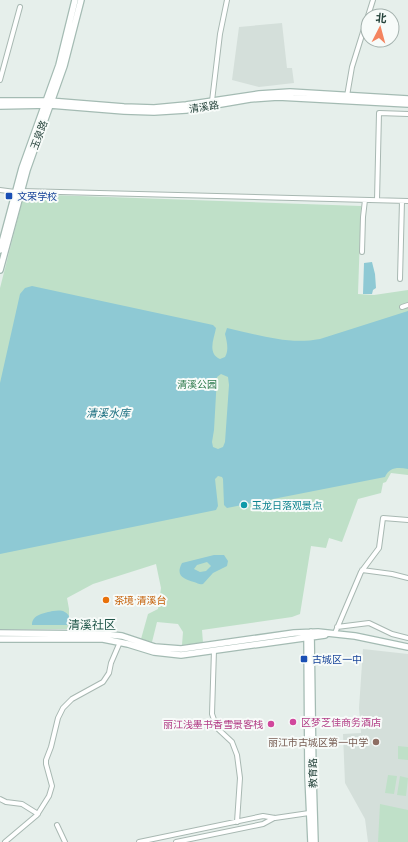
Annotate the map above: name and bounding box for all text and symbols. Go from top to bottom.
north arrow [360,8,400,48]
text: 北 [375,12,387,26]
street label: 清溪路 [188,99,220,115]
street label: 玉泉路 [28,119,50,151]
marker: 文荣学校 [4,191,14,201]
place label: 文荣学校 [17,191,57,202]
park label: 清溪公园 [177,379,217,390]
water label: 清溪水库 [86,407,132,420]
marker: 玉龙日落观景点 [239,500,249,510]
place label: 玉龙日落观景点 [252,500,322,511]
marker: 茶境·清溪台 [101,595,111,605]
place label: 茶境·清溪台 [114,595,166,606]
district label: 清溪社区 [68,618,116,632]
marker: 古城区一中 [299,654,309,664]
place label: 古城区一中 [312,654,362,665]
marker: 区梦芝佳商务酒店 [288,717,298,727]
place label: 区梦芝佳商务酒店 [301,717,381,728]
place label: 丽江浅墨书香雪景客栈 [163,719,263,730]
marker: 丽江浅墨书香雪景客栈 [266,719,276,729]
place label: 丽江市古城区第一中学 [268,737,368,748]
marker: 丽江市古城区第一中学 [371,737,381,747]
street label: 教育路 [307,758,319,788]

